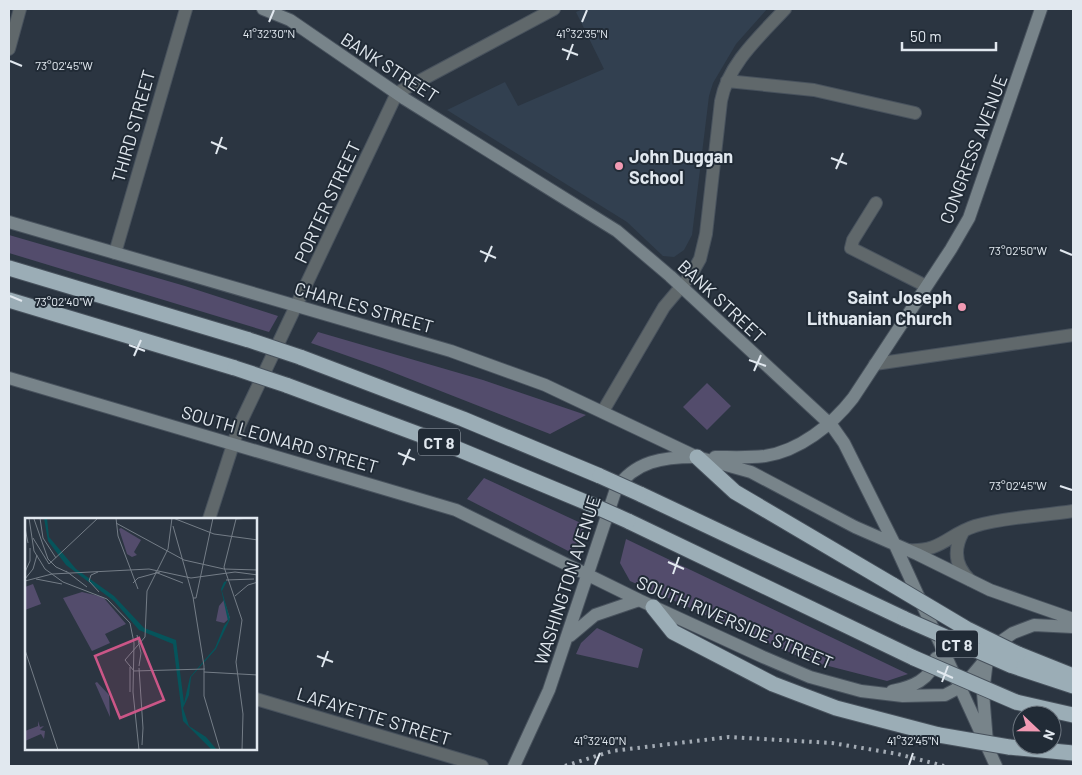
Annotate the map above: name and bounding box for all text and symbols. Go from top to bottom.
scale bar [902,20,996,52]
text: 41°32'30"N [243,26,295,40]
text: 41°32'35"N [556,26,608,40]
street label: BANK STREET [337,27,443,107]
text: 50 m [910,27,942,45]
text: 73°02'45"W [35,58,93,72]
street label: THIRD STREET [106,67,160,185]
street label: CONGRESS AVENUE [934,71,1012,227]
street label: PORTER STREET [289,138,365,266]
place label: John Duggan School [629,145,733,188]
marker: John Duggan School [613,160,625,172]
text: 73°02'50"W [989,243,1047,257]
street label: BANK STREET [674,255,770,347]
street label: CHARLES STREET [292,277,436,337]
place label: Saint Joseph Lithuanian Church [807,286,952,329]
text: 73°02'40"W [35,294,94,308]
marker: Saint Joseph Lithuanian Church [956,301,968,313]
street label: SOUTH LEONARD STREET [179,400,381,478]
road number: CT 8 [418,428,460,456]
text: 73°02'45"W [989,478,1047,492]
street label: WASHINGTON AVENUE [529,493,605,667]
inset map [25,518,258,750]
street label: SOUTH RIVERSIDE STREET [634,571,836,673]
road number: CT 8 [936,630,978,658]
street label: LAFAYETTE STREET [294,682,454,750]
north arrow [1012,705,1062,755]
text: N [1040,728,1059,743]
text: 41°32'40"N [573,733,627,747]
text: 41°32'45"N [887,733,939,747]

